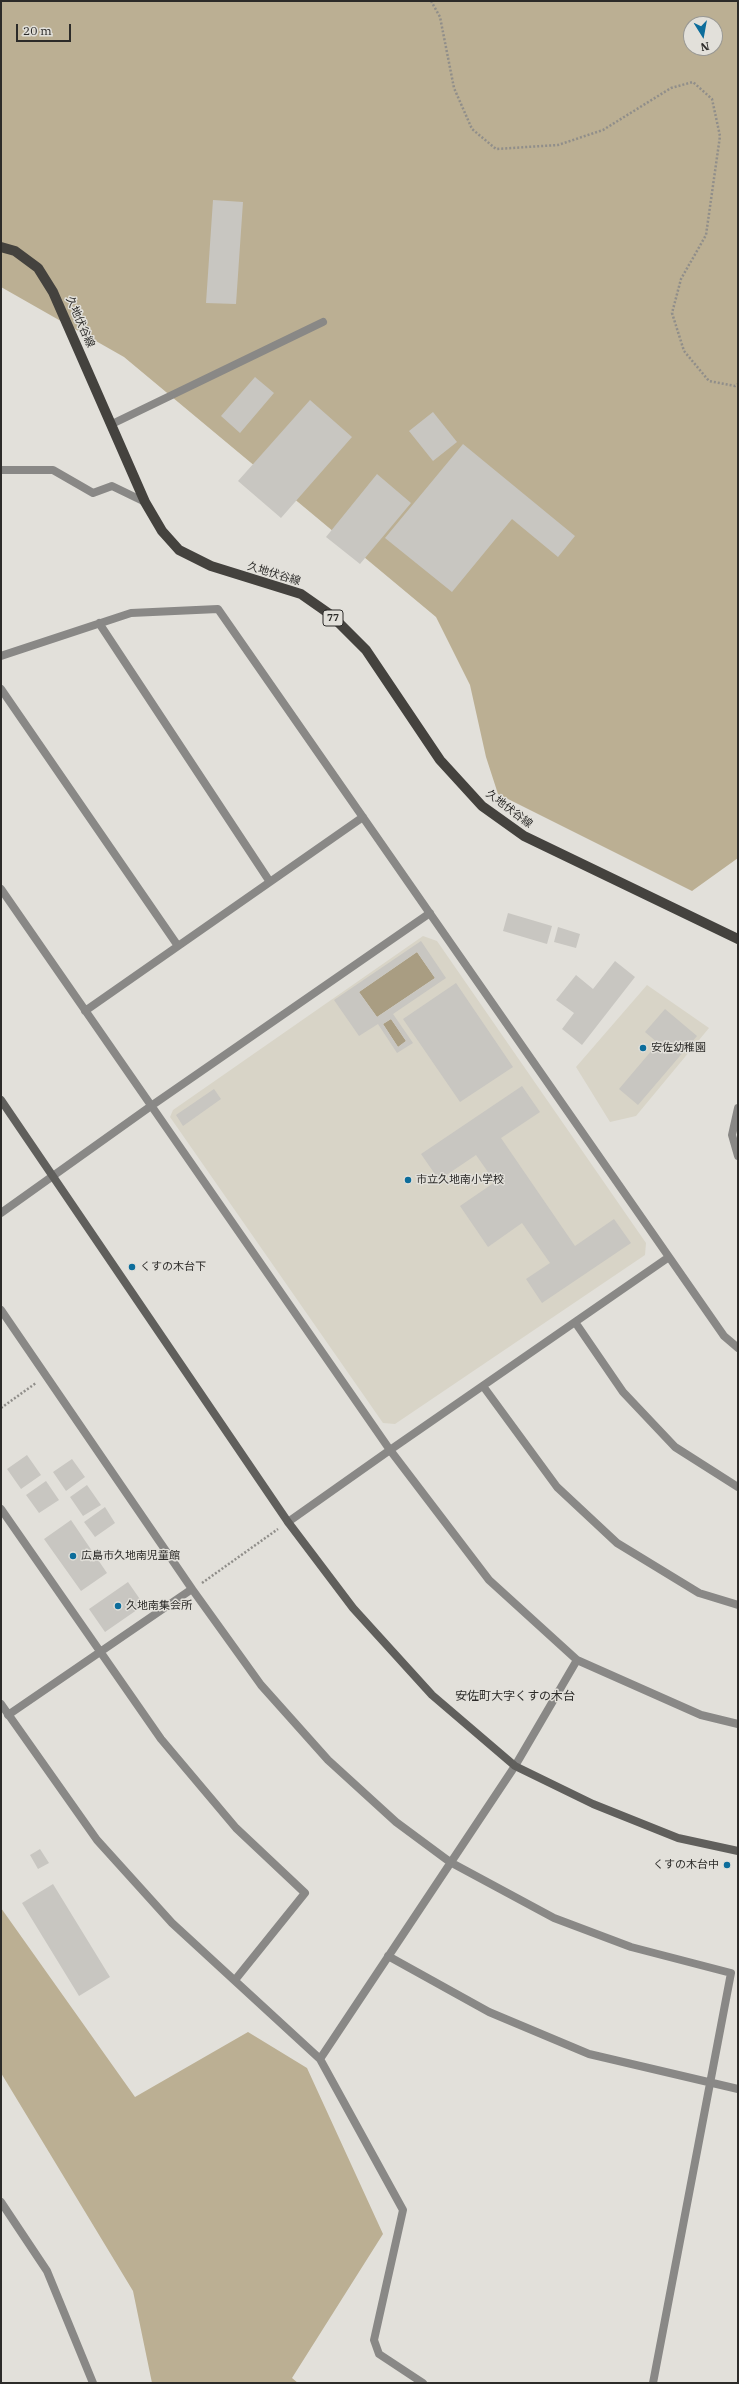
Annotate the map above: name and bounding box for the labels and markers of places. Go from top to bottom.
place label: 安佐幼稚園 [651,1041,706,1055]
marker: 安佐幼稚園 [638,1043,648,1053]
place label: 市立久地南小学校 [416,1173,504,1187]
marker: 市立久地南小学校 [403,1175,413,1185]
place label: くすの木台下 [140,1260,206,1274]
marker: くすの木台下 [127,1262,137,1272]
place label: 広島市久地南児童館 [81,1549,180,1563]
marker: 広島市久地南児童館 [68,1551,78,1561]
place label: 久地南集会所 [126,1599,192,1613]
marker: 久地南集会所 [113,1601,123,1611]
place label: くすの木台中 [653,1858,719,1872]
marker: くすの木台中 [722,1860,732,1870]

